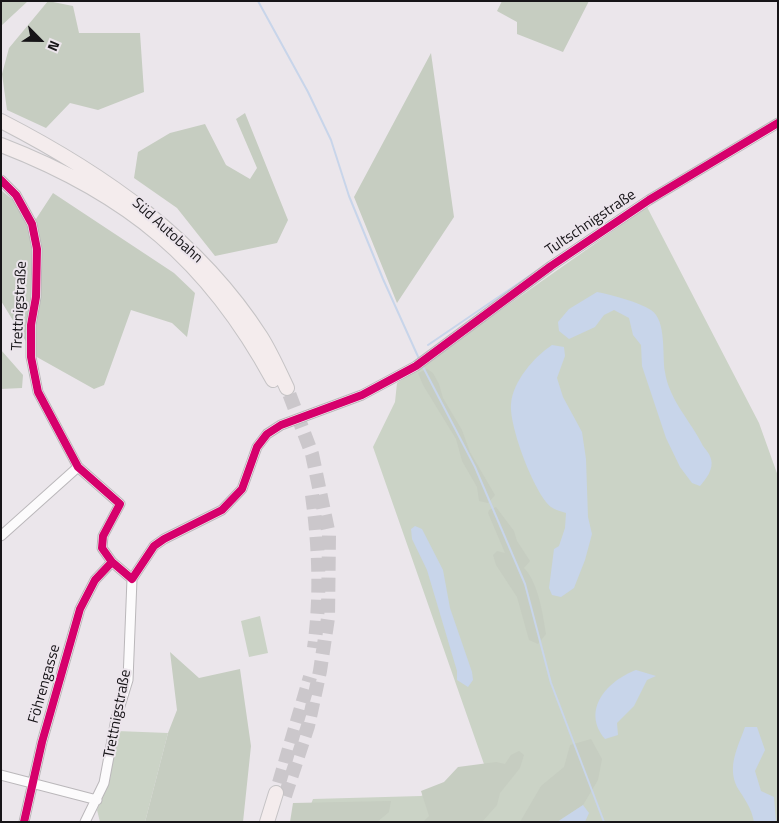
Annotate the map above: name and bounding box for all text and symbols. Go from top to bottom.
north arrow [15,15,65,65]
text: N [43,37,66,55]
street label: Tultschnigstraße [542,186,640,260]
street label: Süd Autobahn [128,195,206,267]
street label: Trettnigstraße [9,261,31,351]
street label: Föhrengasse [25,643,65,725]
street label: Trettnigstraße [101,668,135,760]

